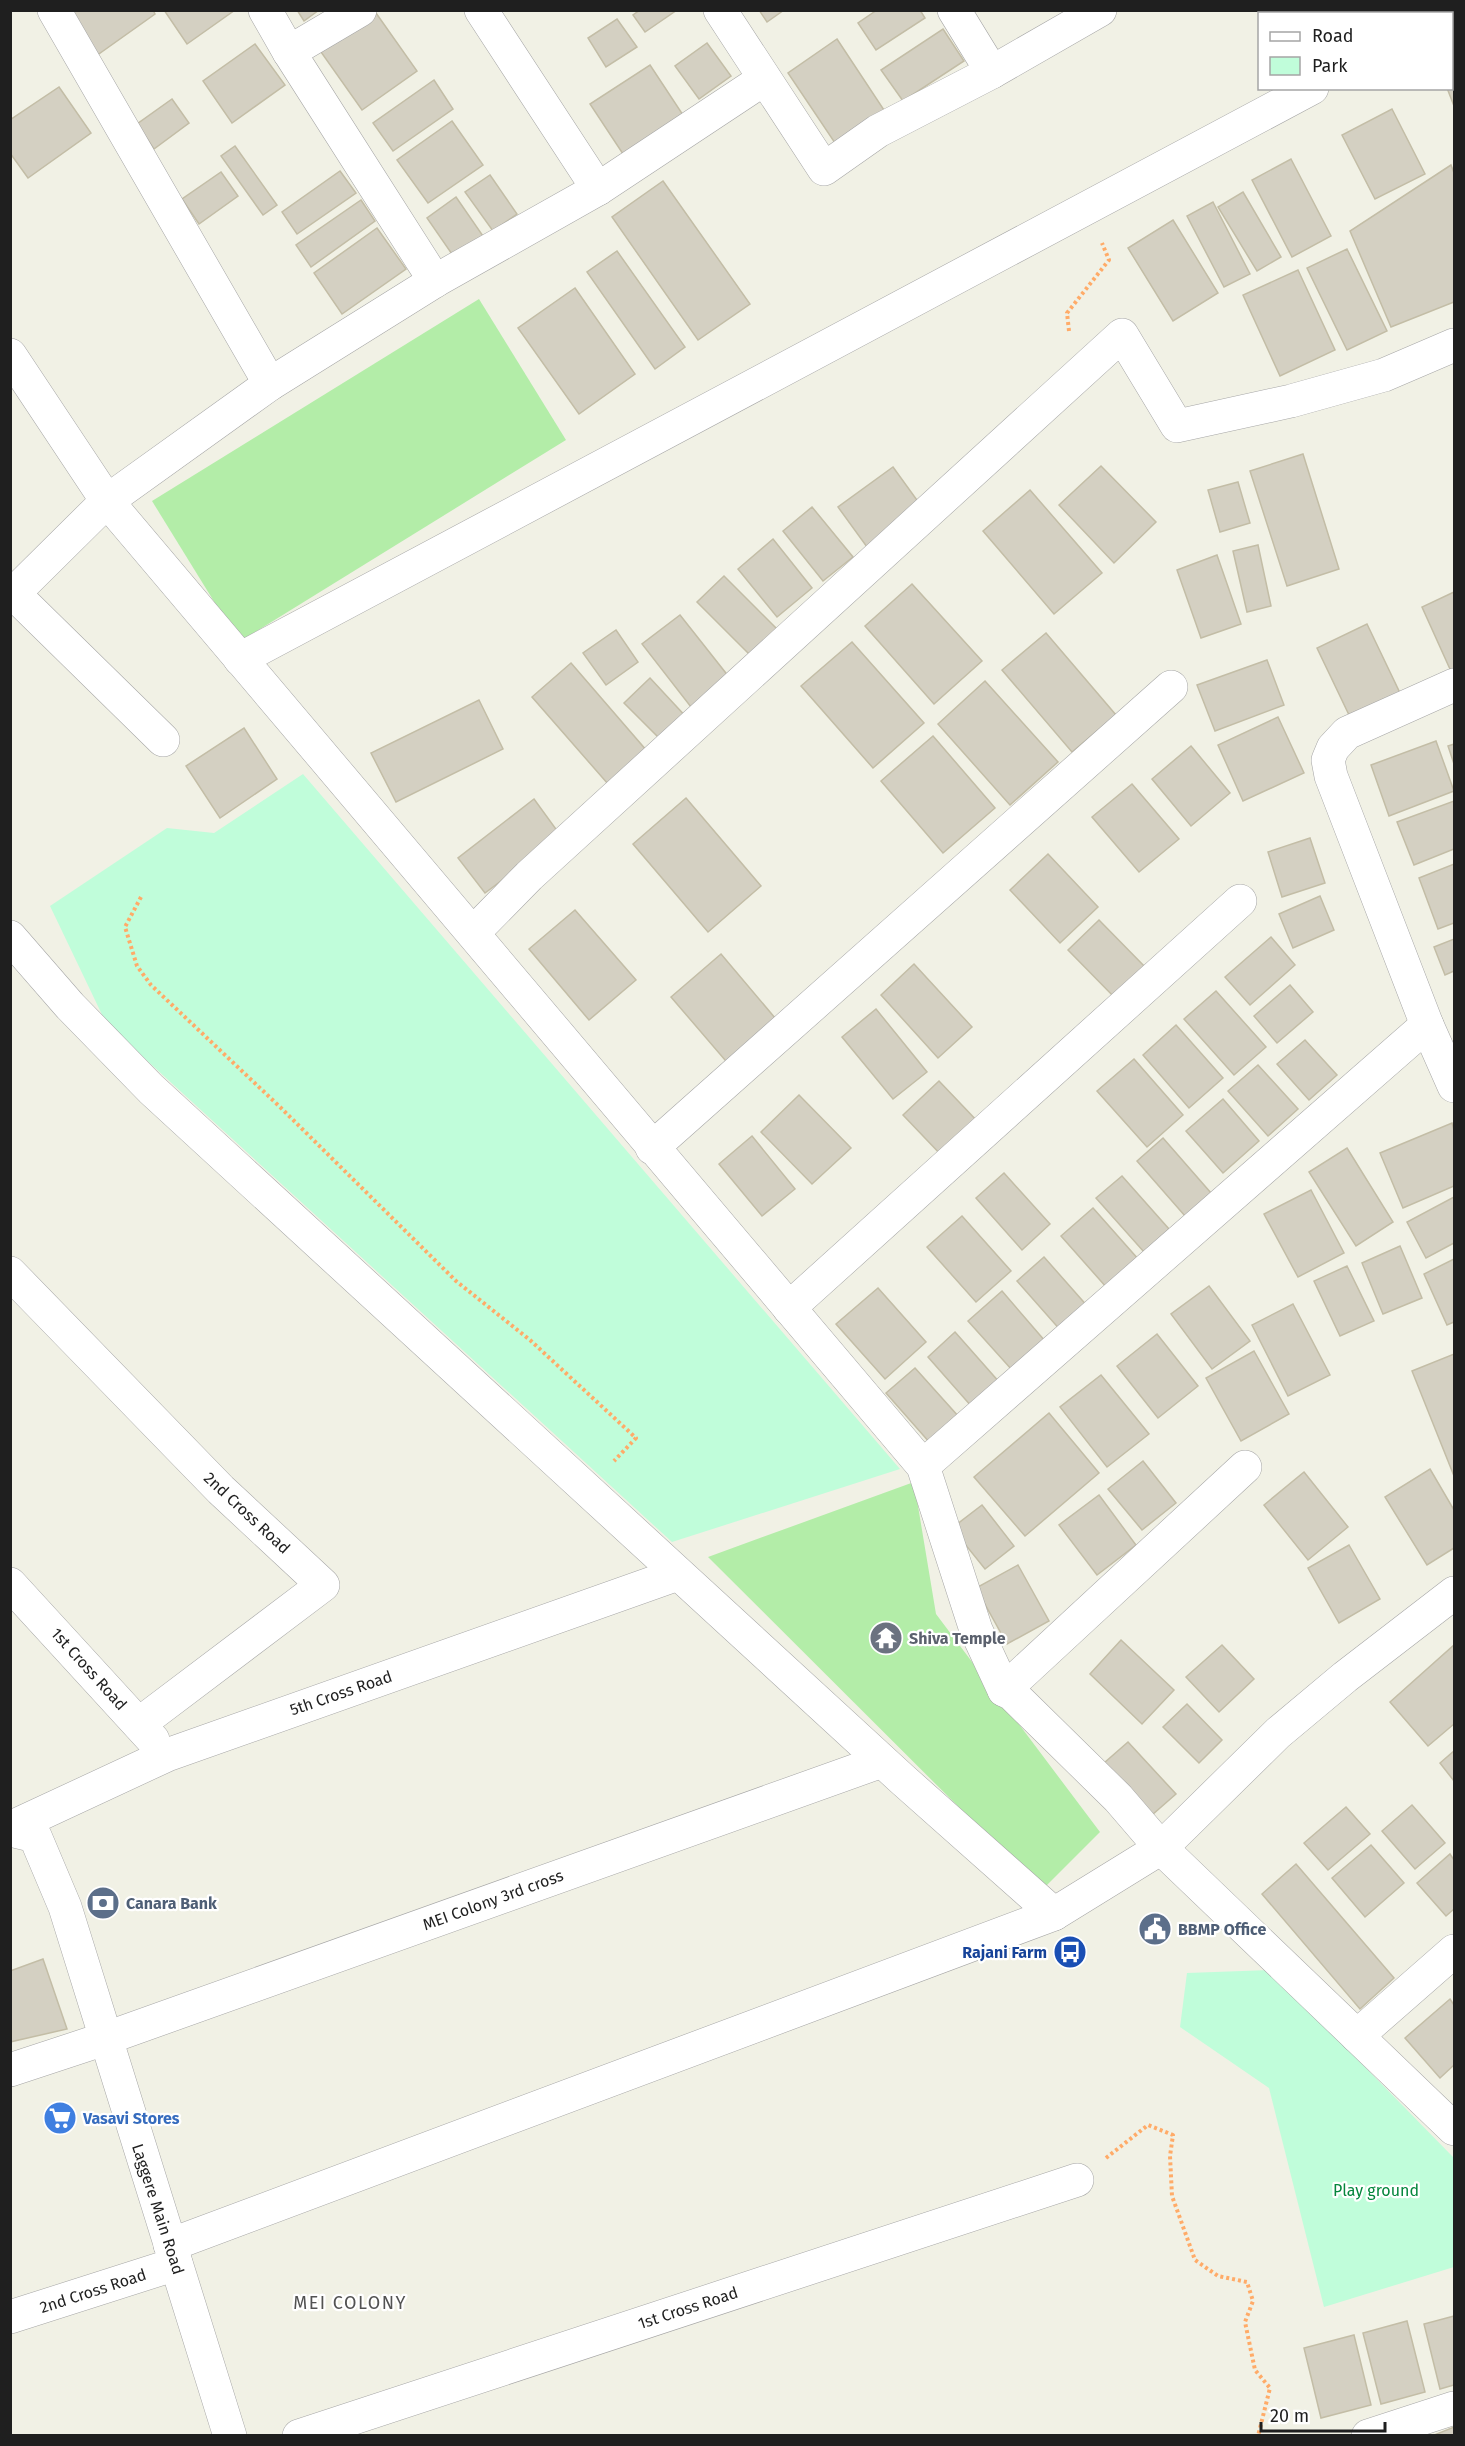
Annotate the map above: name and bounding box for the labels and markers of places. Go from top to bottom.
temple icon: Shiva Temple [868,1620,904,1656]
place label: Shiva Temple [909,1629,1006,1648]
bank icon: Canara Bank [85,1885,121,1921]
place label: Canara Bank [126,1894,217,1913]
public building icon: BBMP Office [1137,1911,1173,1947]
place label: BBMP Office [1178,1920,1266,1939]
bus stop icon: Rajani Farm [1052,1934,1088,1970]
place label: Rajani Farm [962,1943,1047,1962]
supermarket icon: Vasavi Stores [42,2100,78,2136]
place label: Vasavi Stores [82,2109,180,2128]

